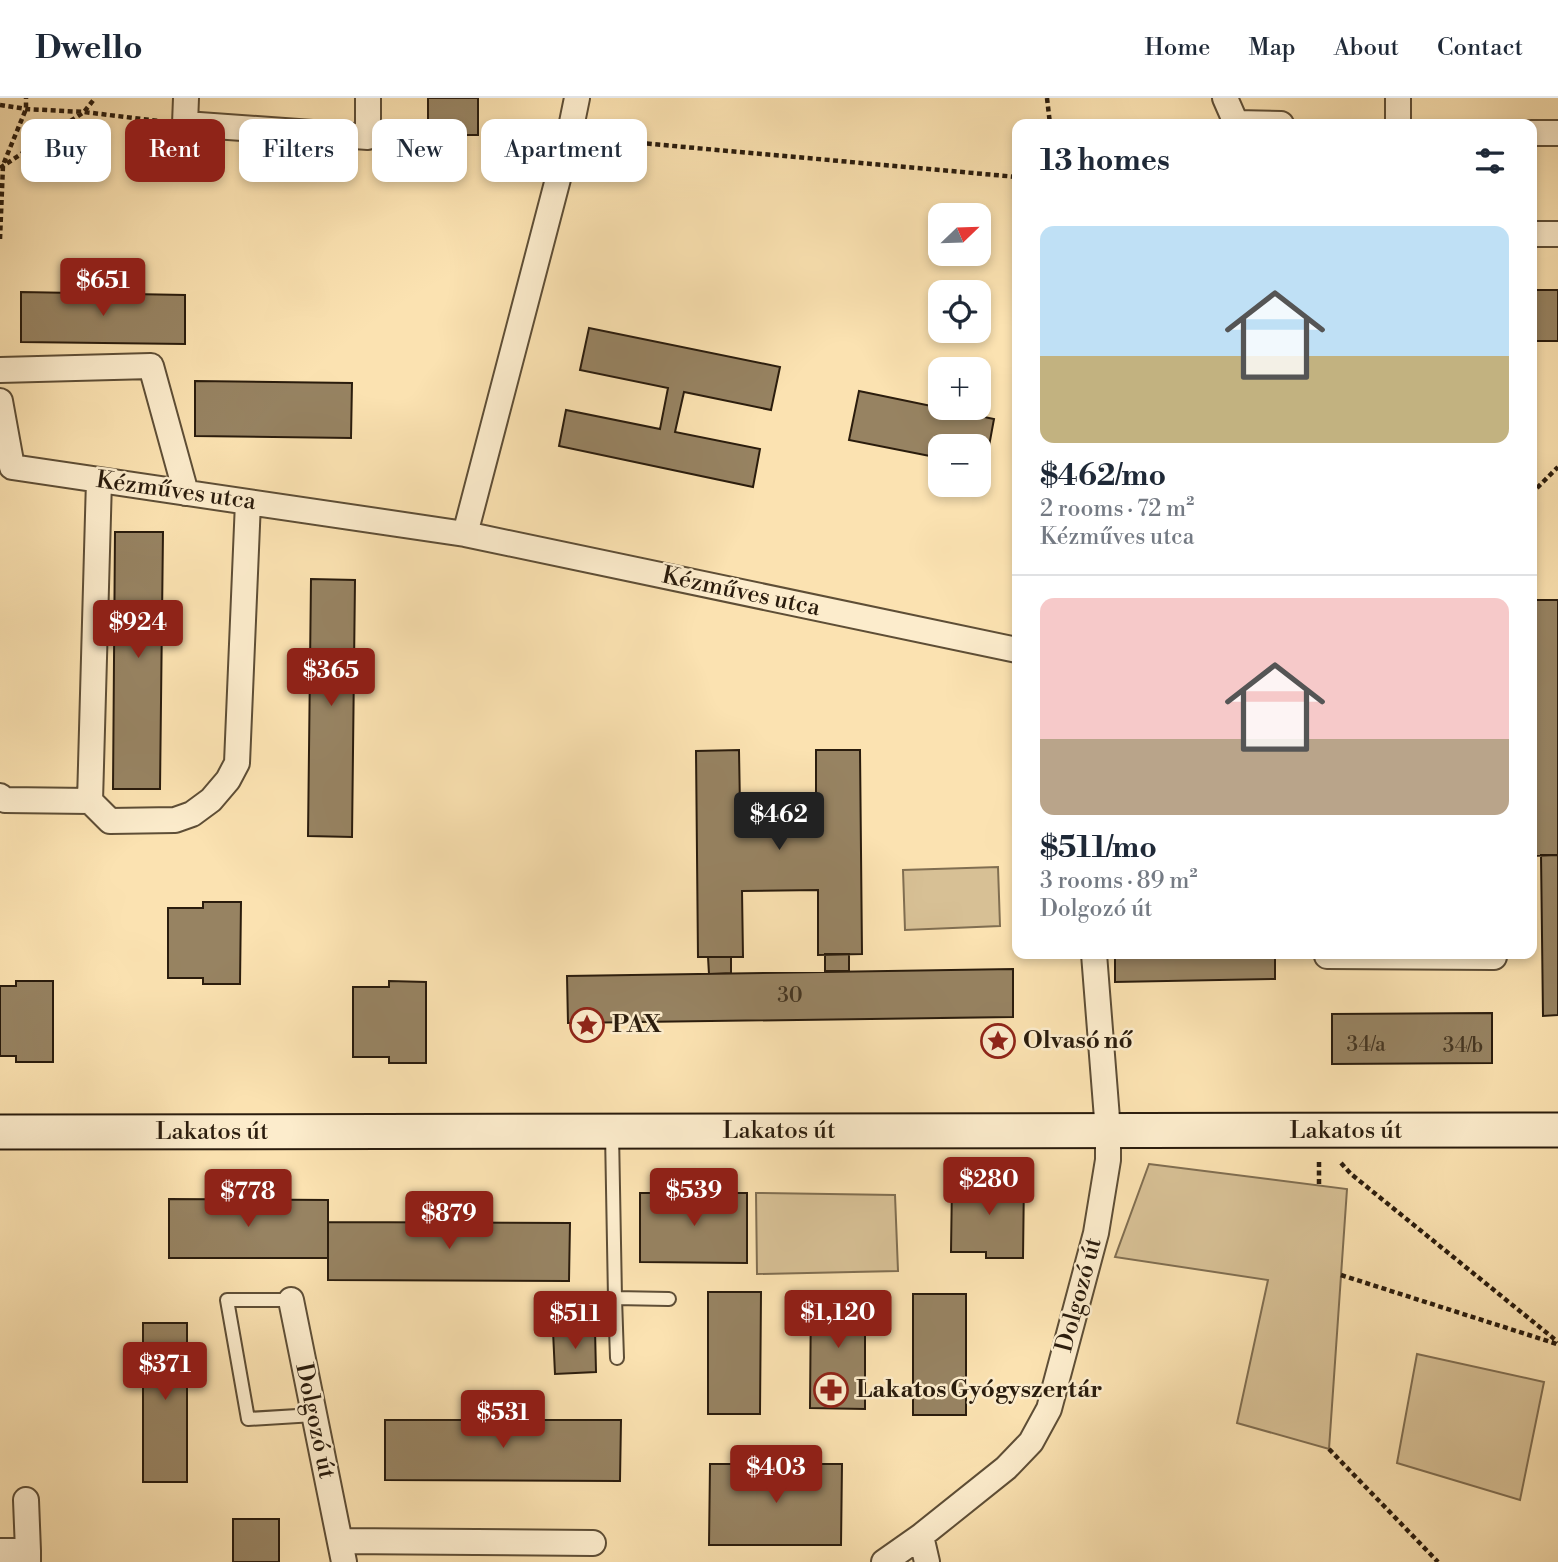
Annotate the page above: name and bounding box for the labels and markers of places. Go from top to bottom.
pin: $651 [62,258,144,318]
pin: $924 [97,601,179,660]
pin: $365 [290,648,372,708]
pin: $462 [738,792,820,852]
place icon: PAX [568,1006,606,1044]
place label: PAX [612,1010,662,1040]
place icon: Olvasó nő [979,1022,1017,1060]
place label: Olvasó nő [1023,1026,1134,1056]
pin: $280 [948,1158,1030,1217]
pin: $539 [653,1168,735,1228]
pin: $778 [207,1170,289,1229]
pin: $879 [408,1192,490,1251]
pin: $1,120 [781,1290,895,1350]
pin: $511 [534,1292,616,1351]
pin: $371 [124,1342,206,1402]
pharmacy icon: Lakatos Gyógyszertár [812,1371,850,1409]
place label: Lakatos Gyógyszertár [856,1375,1102,1405]
pin: $531 [462,1390,544,1450]
pin: $403 [735,1446,817,1505]

